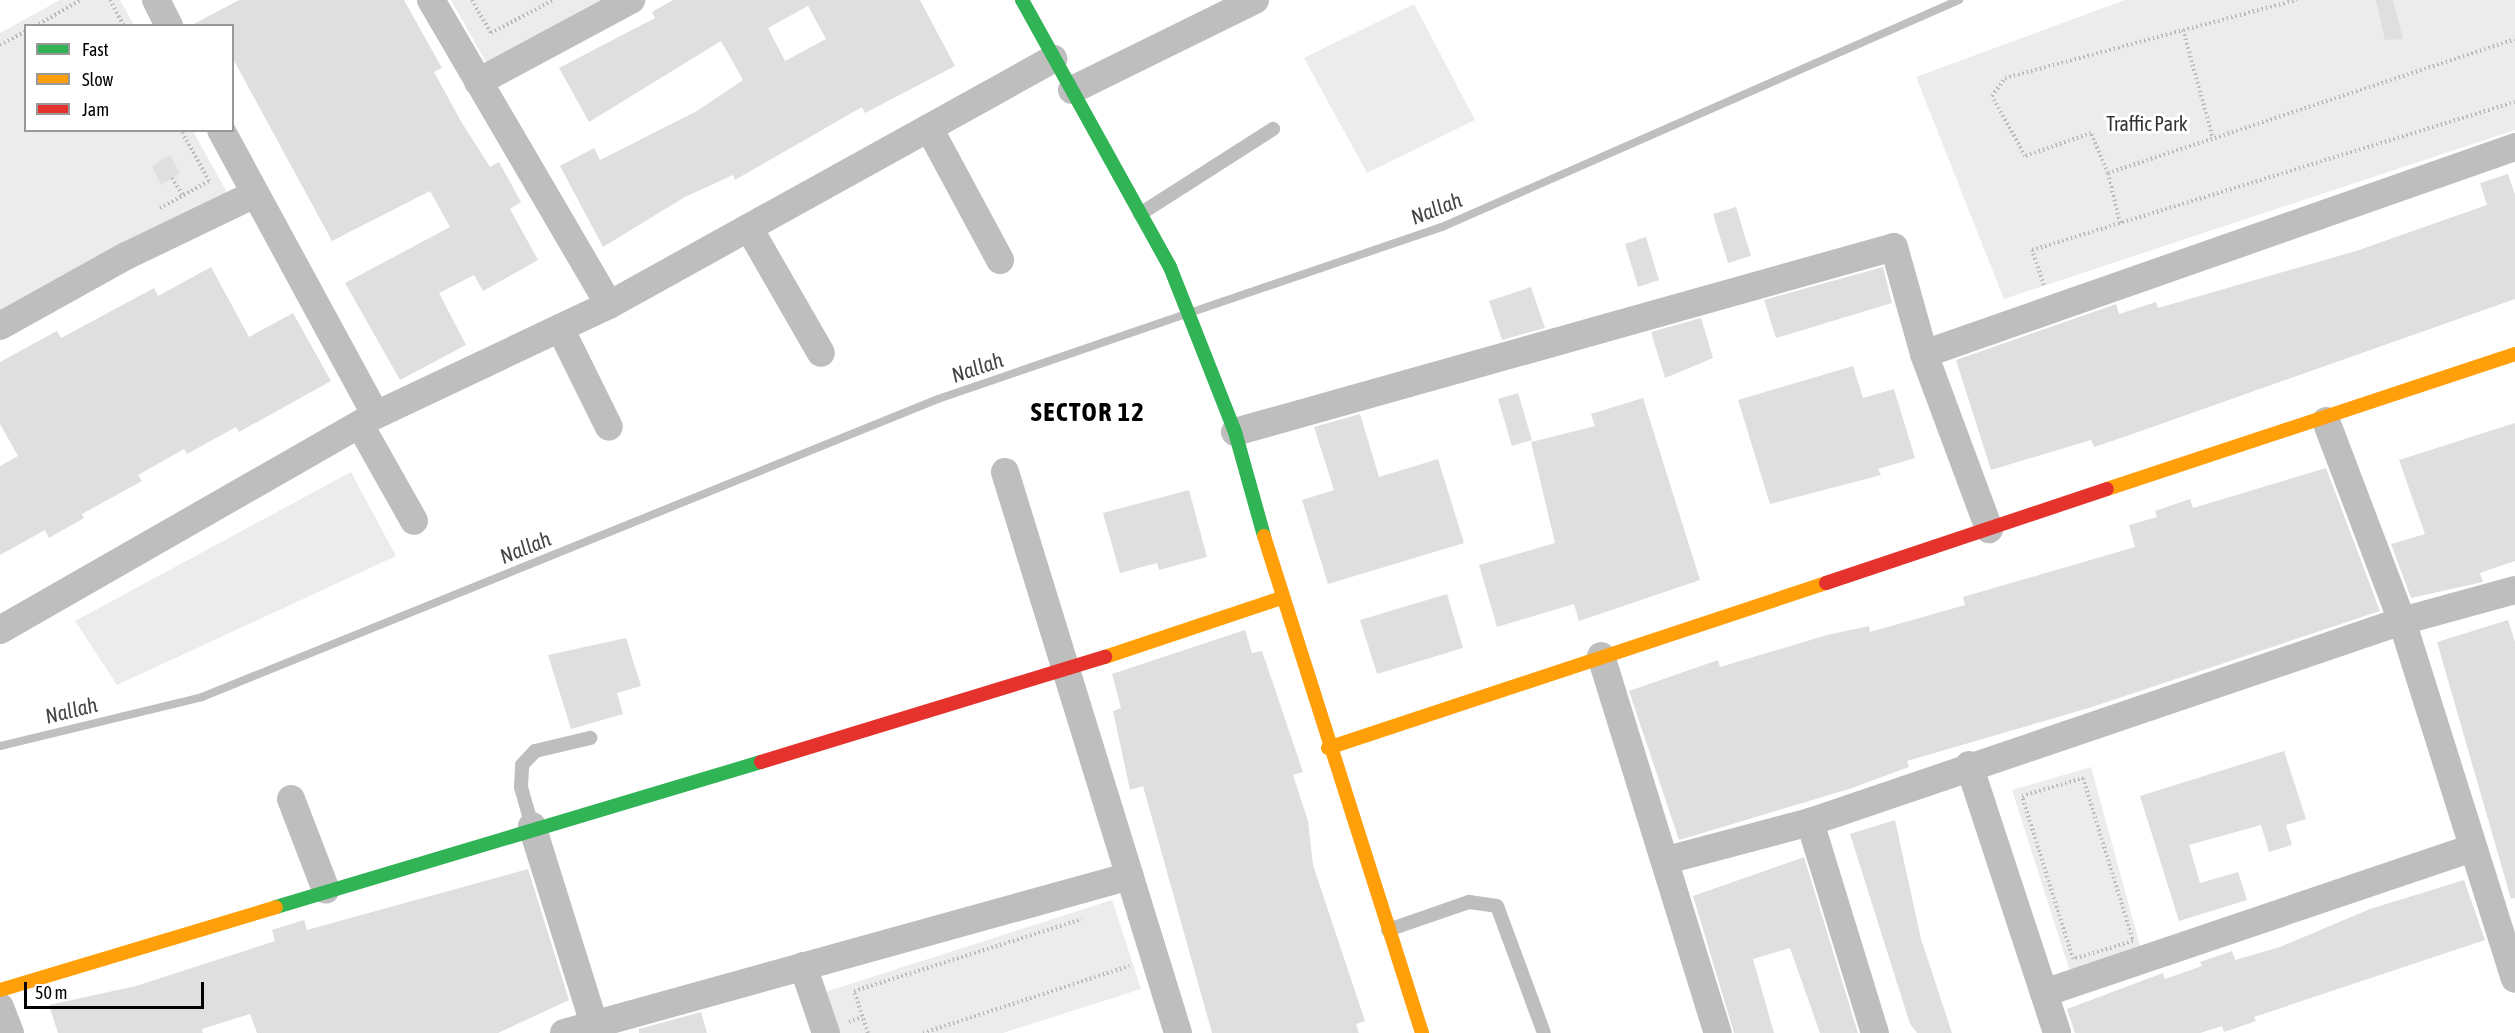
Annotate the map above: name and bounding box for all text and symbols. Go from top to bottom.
legend [24,24,234,132]
text: Fast [82,39,109,60]
text: Slow [82,69,113,90]
text: Jam [82,99,109,120]
park label: Traffic Park [2106,111,2188,135]
water label: Nallah [1407,187,1465,229]
water label: Nallah [948,346,1006,388]
district label: SECTOR 12 [1031,397,1145,429]
water label: Nallah [496,525,554,569]
water label: Nallah [42,691,100,729]
scale bar [27,970,207,1008]
text: 50 m [35,982,67,1003]

